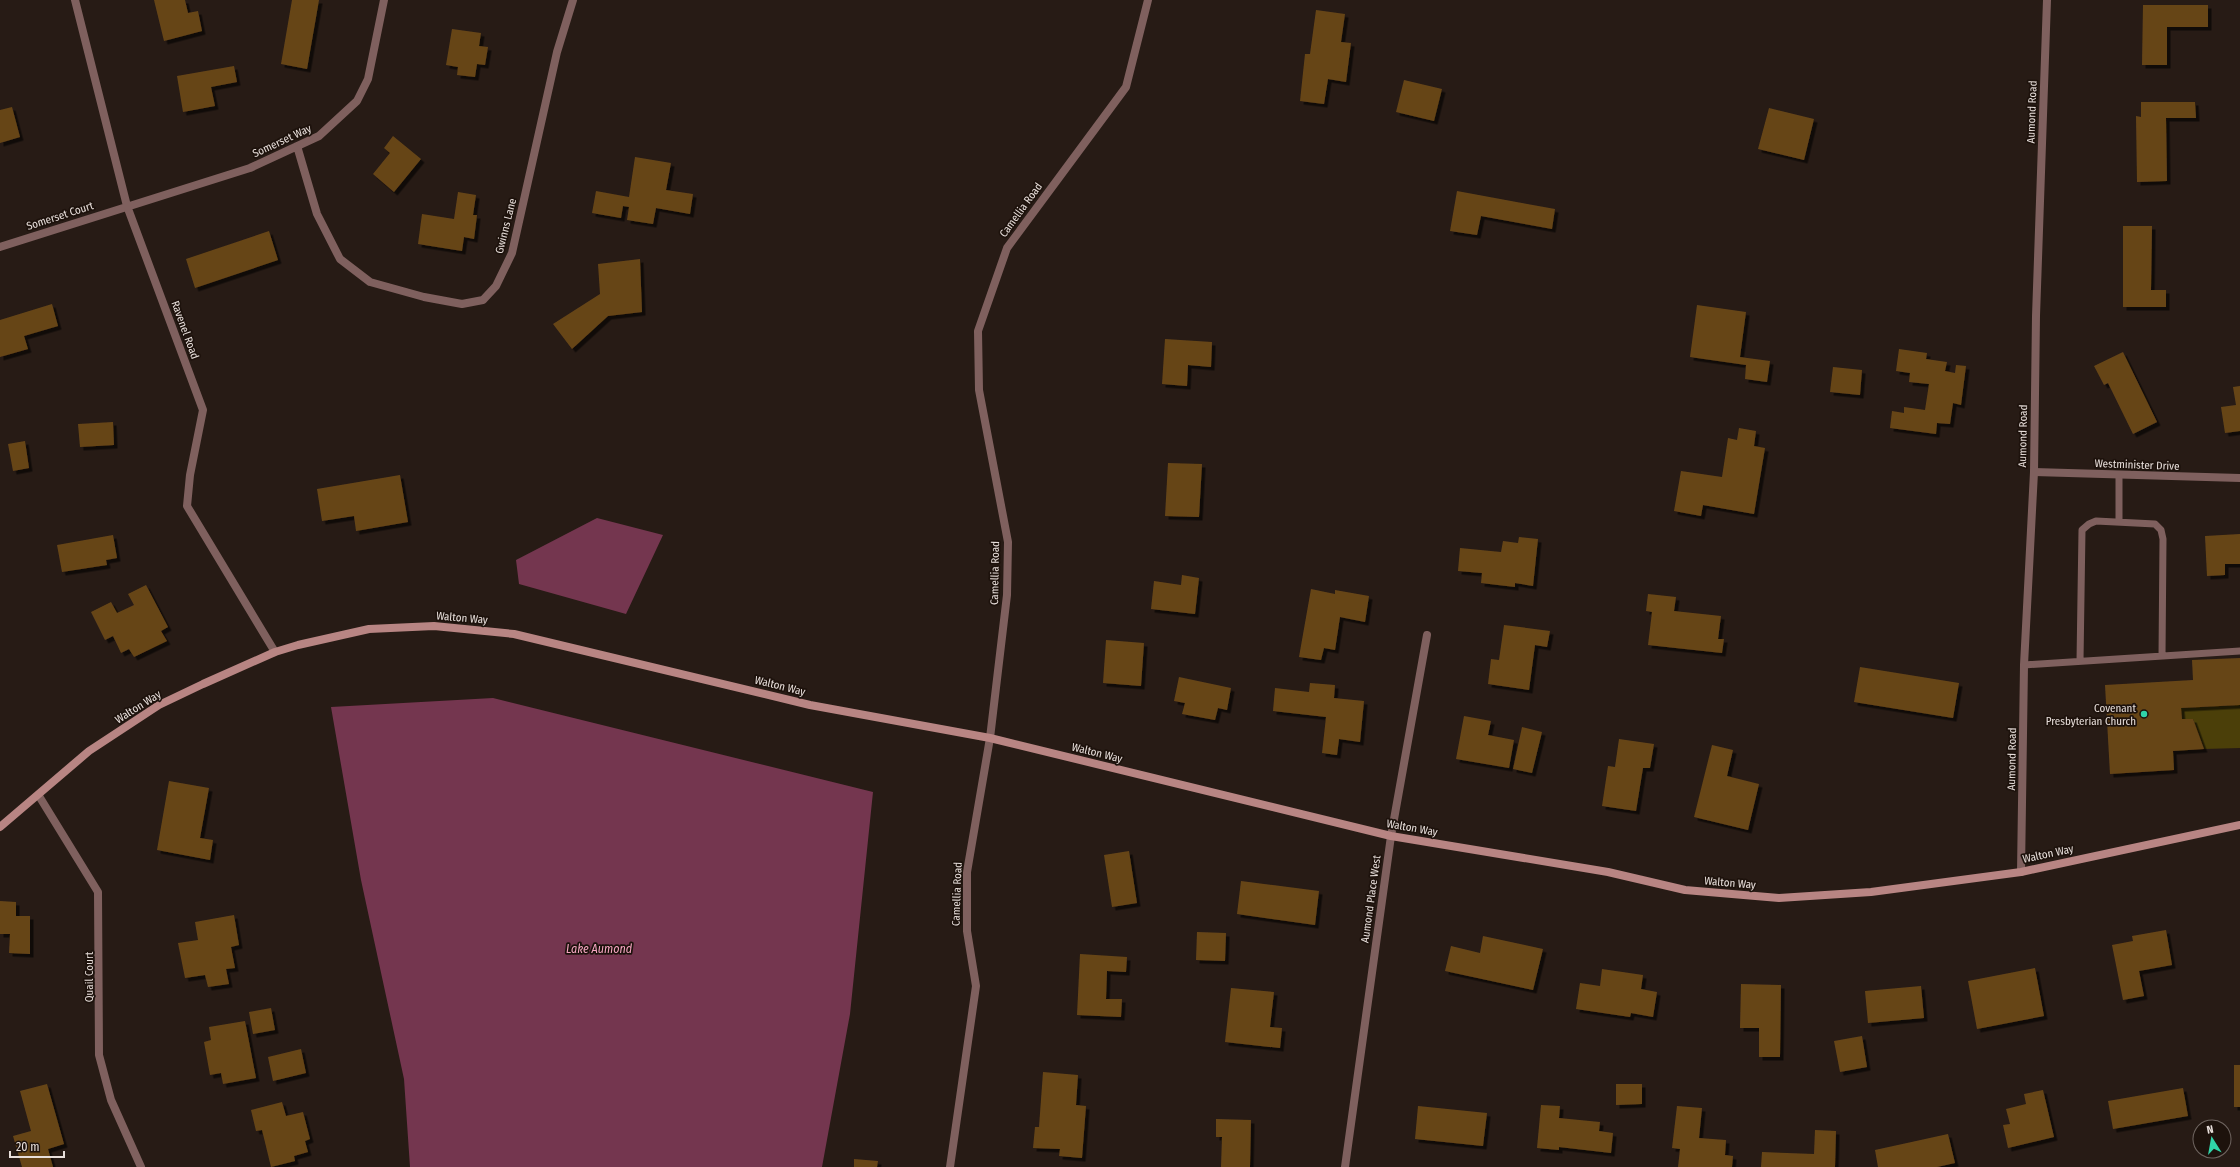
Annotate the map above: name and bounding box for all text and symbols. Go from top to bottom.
street label: Aumond Road [2024,80,2040,144]
street label: Somerset Way [251,122,313,160]
street label: Camellia Road [997,180,1045,240]
street label: Gwinns Lane [493,197,519,255]
street label: Somerset Court [25,199,95,233]
street label: Ravenel Road [168,299,202,361]
street label: Aumond Road [2016,404,2030,468]
street label: Westminister Drive [2094,457,2180,473]
street label: Camellia Road [988,541,1002,605]
street label: Walton Way [436,609,488,627]
street label: Walton Way [753,673,807,699]
street label: Walton Way [113,688,163,726]
place label: Covenant Presbyterian Church [2046,702,2136,728]
marker: Covenant Presbyterian Church [2139,709,2149,719]
street label: Aumond Road [2005,727,2019,791]
street label: Walton Way [1070,740,1124,766]
street label: Walton Way [1385,817,1439,839]
street label: Walton Way [2021,842,2075,866]
street label: Aumond Place West [1358,854,1384,944]
street label: Camellia Road [949,862,965,926]
street label: Walton Way [1704,874,1756,892]
water label: Lake Aumond [566,942,633,956]
street label: Quail Court [83,951,96,1002]
north arrow [2192,1119,2232,1159]
text: N [2206,1123,2215,1137]
scale bar [10,1133,64,1159]
text: 20 m [16,1140,40,1154]

